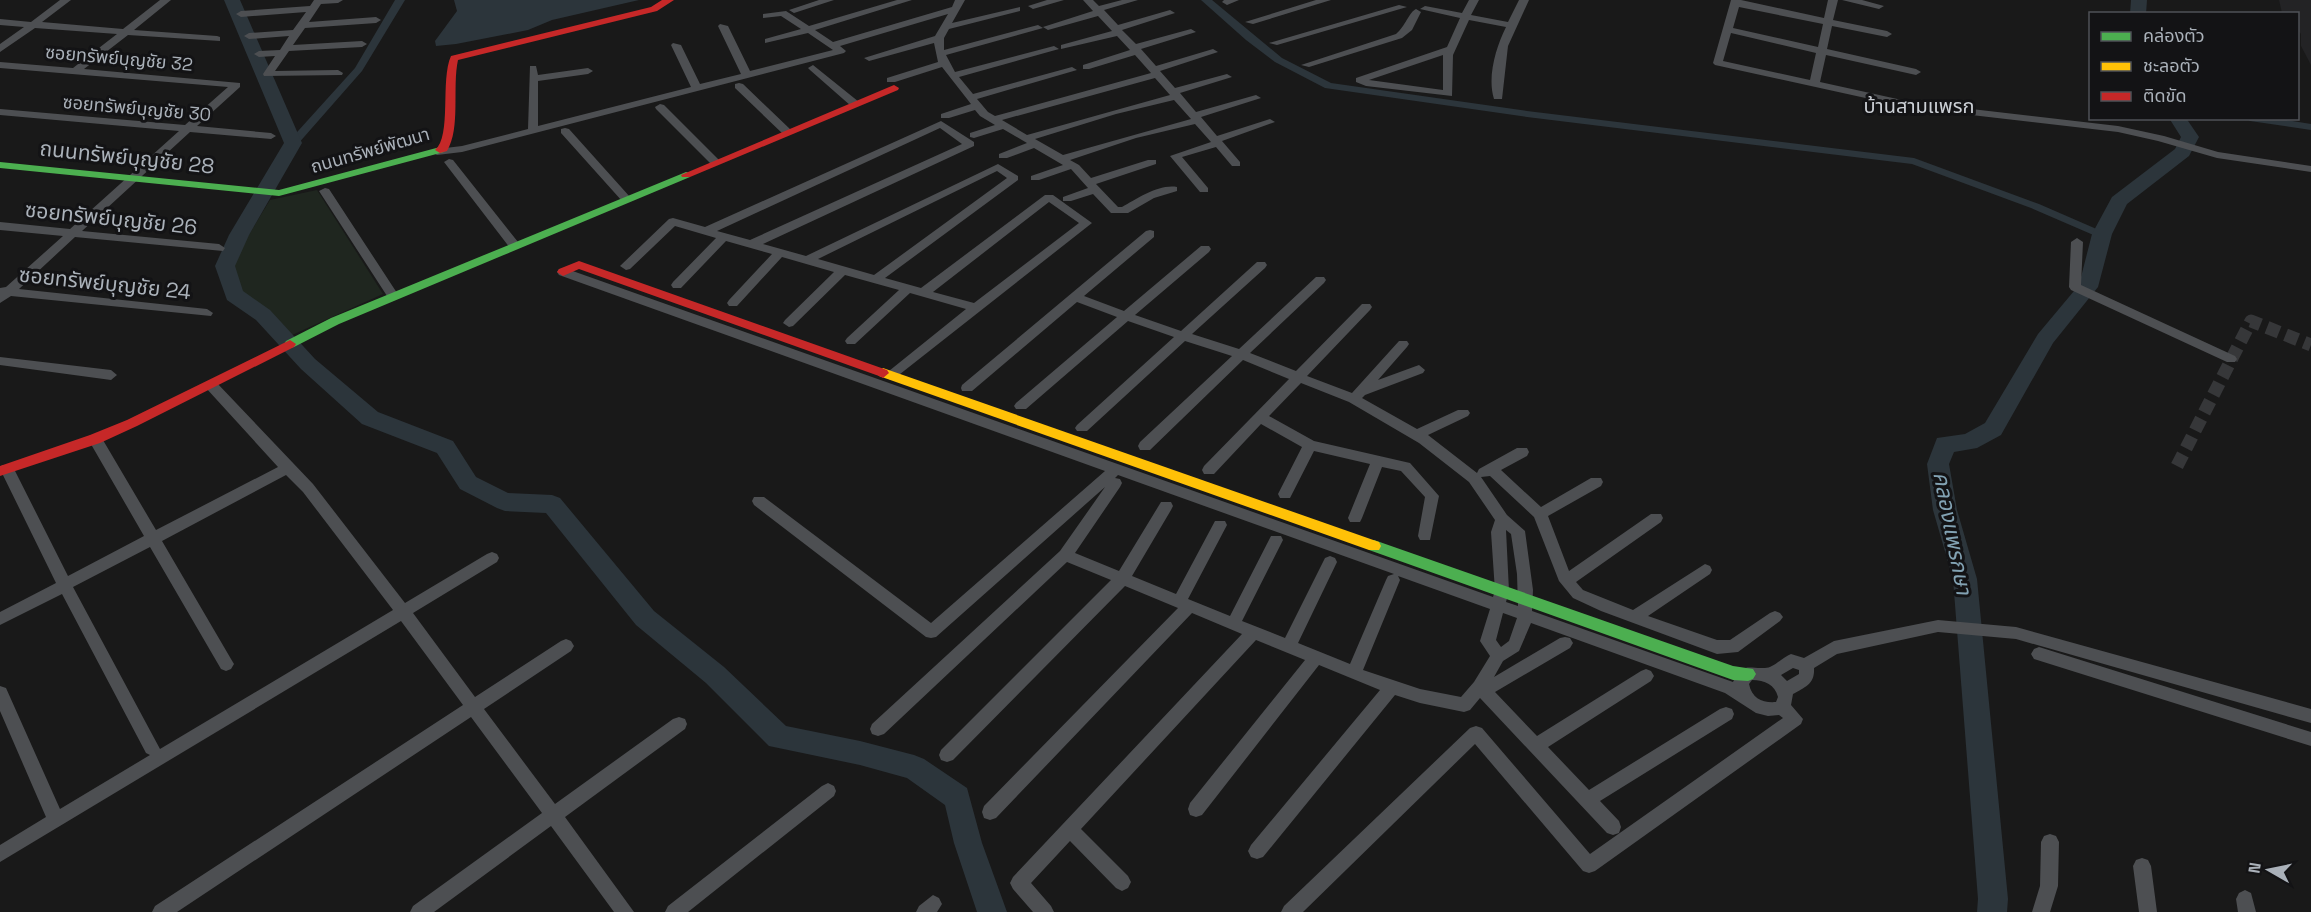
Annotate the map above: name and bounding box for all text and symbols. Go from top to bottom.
legend [2089,12,2299,120]
text: คล่องตัว [2143,24,2205,47]
street label: ซอยทรัพย์บุญชัย 32 [44,40,194,76]
text: ชะลอตัว [2143,54,2200,77]
text: ติดขัด [2143,84,2186,107]
street label: ซอยทรัพย์บุญชัย 30 [62,90,212,126]
district label: บ้านสามแพรก [1864,93,1974,119]
street label: ถนนทรัพย์พัฒนา [308,122,432,178]
street label: ถนนทรัพย์บุญชัย 28 [38,134,216,180]
street label: ซอยทรัพย์บุญชัย 26 [24,196,198,240]
street label: ซอยทรัพย์บุญชัย 24 [18,261,192,305]
water label: คลองแพรกษา [1927,469,1979,598]
north arrow [2239,840,2299,900]
text: N [2243,861,2266,875]

